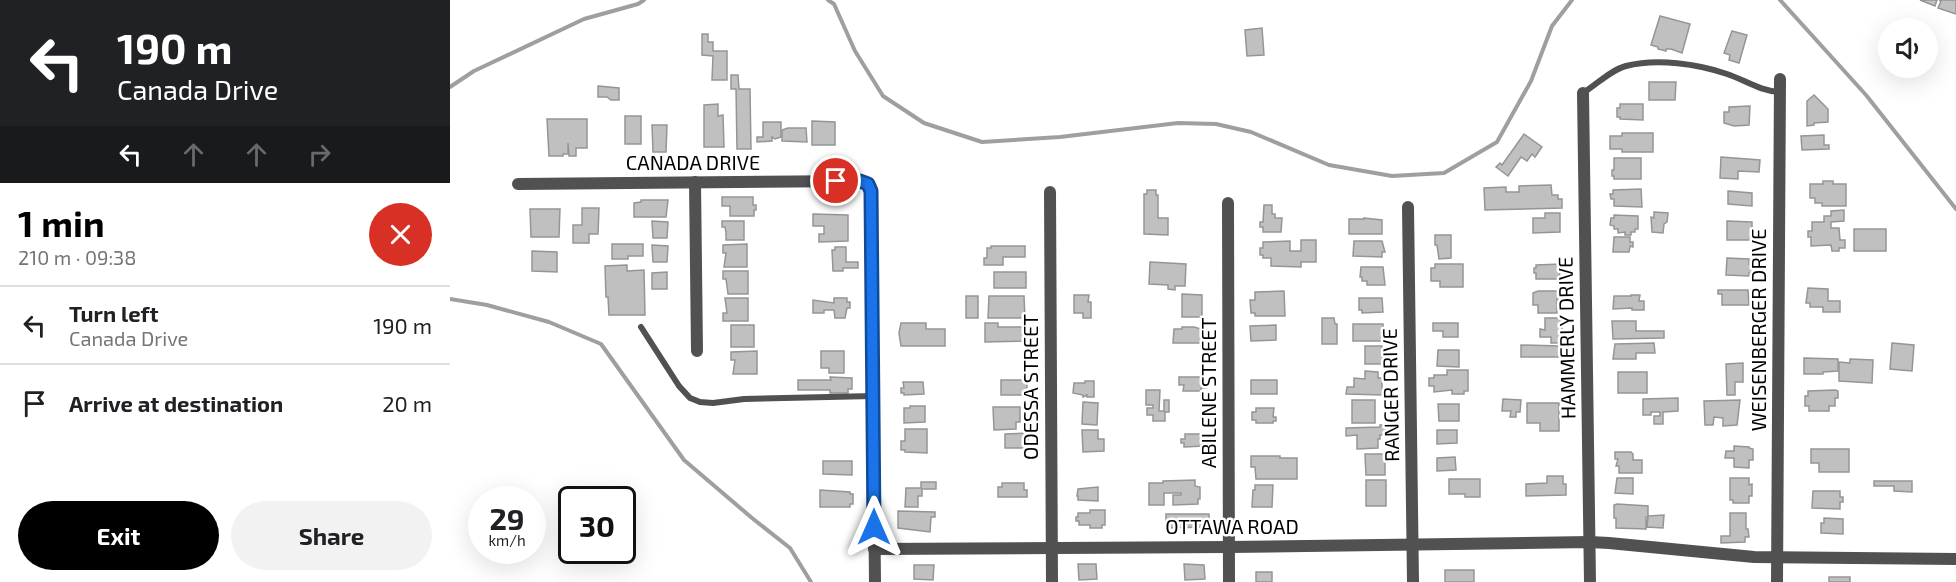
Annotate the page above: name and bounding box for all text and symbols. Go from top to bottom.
map controls [1878,18,1938,78]
button: sound [1878,18,1938,78]
text: 190 m [117,22,233,72]
icon: left [18,24,96,102]
text: Canada Drive [117,73,278,105]
icon: left [114,138,147,171]
icon: ahead [177,138,210,171]
icon: ahead [240,138,273,171]
icon: right [303,138,336,171]
street label: CANADA DRIVE [626,150,760,174]
pin [810,155,861,206]
icon: arrive [819,164,852,197]
text: 1 min [18,201,105,244]
button: close [369,203,432,266]
street label: WEISENBERGER DRIVE [1746,229,1770,431]
text: 210 m · 09:38 [18,245,136,269]
street label: HAMMERLY DRIVE [1553,257,1579,419]
text: Turn left [69,300,158,326]
icon: left [18,309,51,342]
text: 190 m [373,312,432,338]
street label: ODESSA STREET [1018,314,1042,460]
street label: ABILENE STREET [1196,317,1220,468]
text: Canada Drive [69,326,188,350]
street label: RANGER DRIVE [1377,328,1403,462]
icon: arrive [18,387,51,420]
text: Arrive at destination [69,390,283,416]
text: 20 m [382,390,432,416]
speed limit sign: 30 [558,486,636,564]
position arrow [842,495,906,559]
text: 29 [489,500,525,536]
button: Exit [18,501,219,570]
button: Share [231,501,432,570]
street label: OTTAWA ROAD [1165,514,1299,538]
text: km/h [488,531,526,549]

